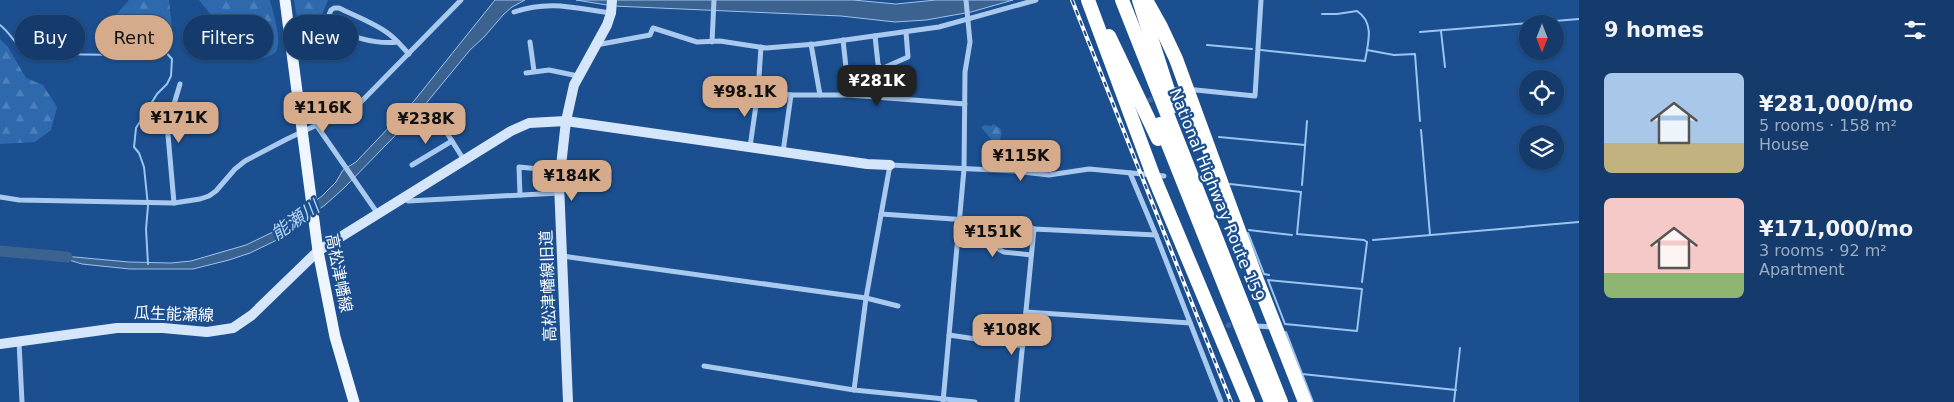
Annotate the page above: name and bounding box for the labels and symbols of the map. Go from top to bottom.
north arrow [1519,15,1564,60]
pin: ¥281K [842,64,912,107]
pin: ¥98.1K [704,76,786,118]
street label: National Highway Route 159 [1165,86,1269,304]
pin: ¥116K [288,92,358,134]
pin: ¥171K [144,102,214,144]
pin: ¥238K [391,102,461,145]
pin: ¥115K [986,140,1056,182]
pin: ¥184K [537,160,607,202]
water label: 能瀬川 [267,195,325,244]
pin: ¥151K [958,216,1028,258]
street label: 高松津幡線旧道 [537,230,559,342]
street label: 高松津幡線 [322,232,356,314]
street label: 瓜生能瀬線 [134,303,214,325]
pin: ¥108K [977,314,1047,356]

